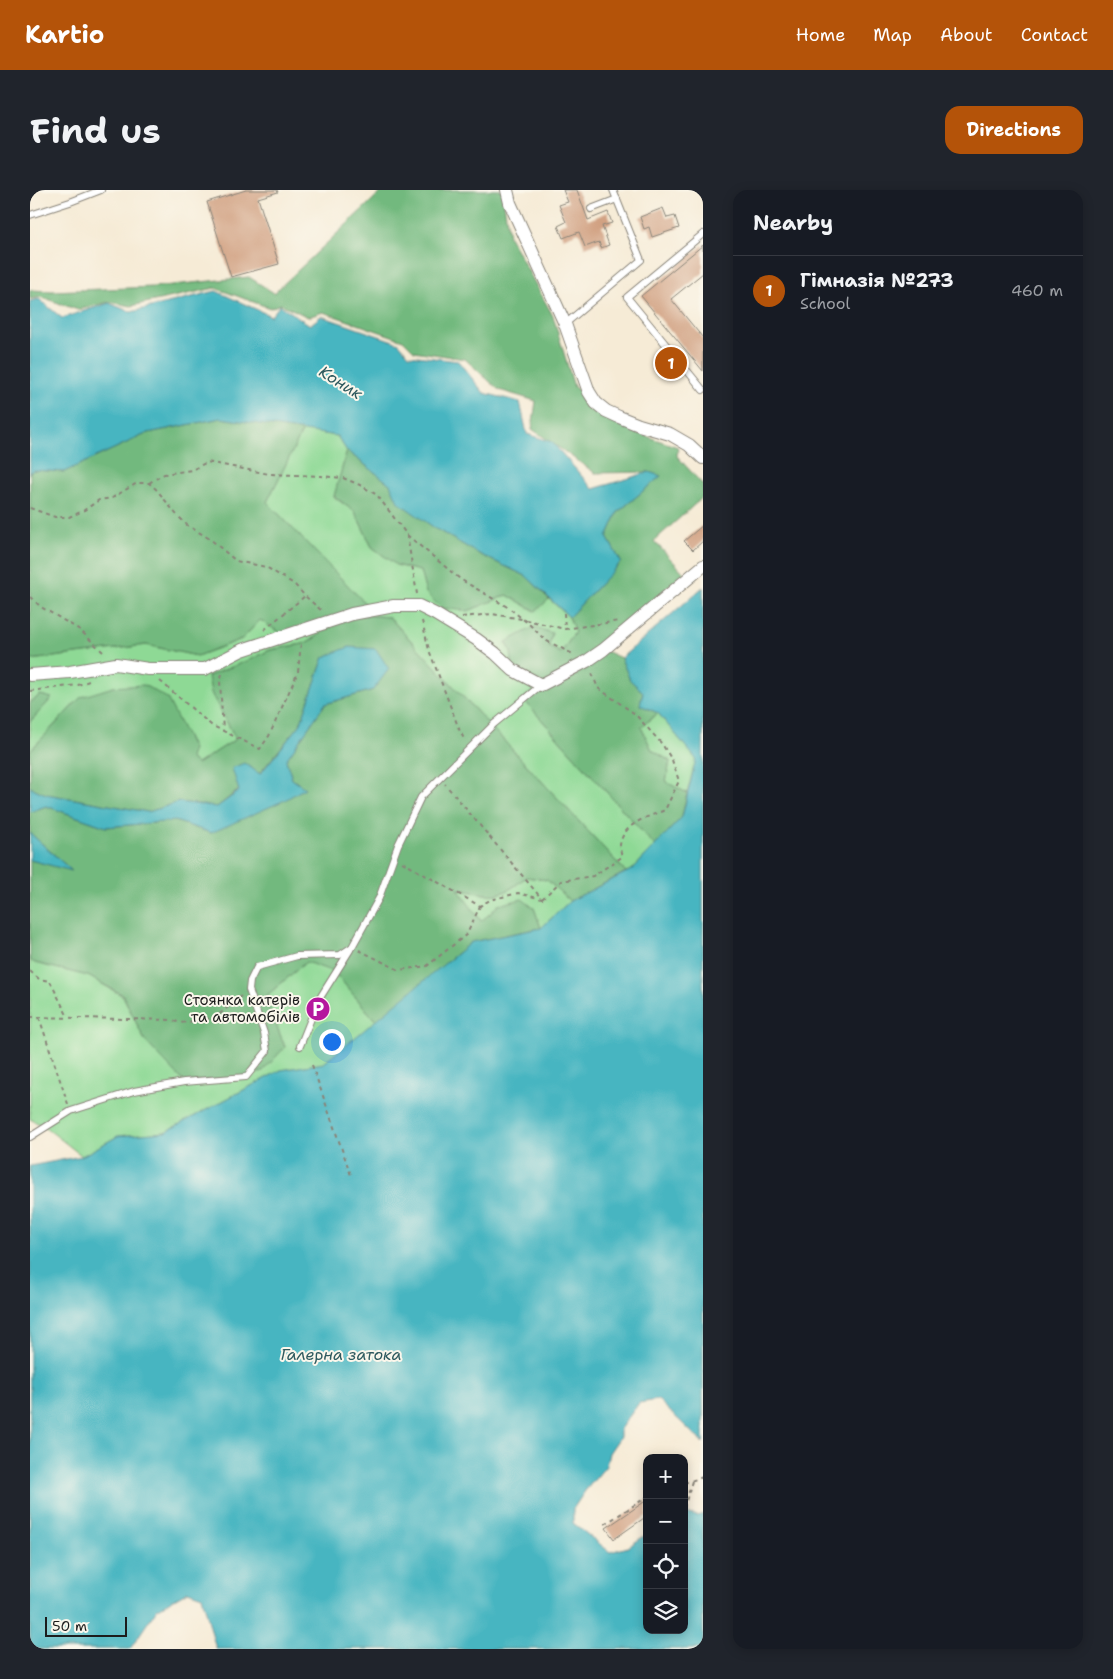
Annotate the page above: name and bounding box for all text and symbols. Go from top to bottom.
text: Kartio [25,19,104,51]
text: Home [796,23,845,47]
text: Map [873,23,912,47]
text: About [940,23,993,47]
text: Contact [1021,23,1088,47]
button: Directions [945,106,1083,154]
text: Find us [30,107,161,154]
text: Nearby [753,209,833,237]
text: Гімназія №273 [800,268,954,293]
text: 1 [765,280,773,301]
text: 460 m [1011,280,1063,301]
text: School [800,293,850,314]
pin: 1 [655,344,687,382]
water label: Коник [315,361,367,404]
place label: Стоянка катерів та автомобілів [184,990,300,1027]
parking icon: Стоянка катерів та автомобілів [305,996,331,1022]
your location [319,1029,345,1055]
water label: Галерна затока [281,1344,402,1365]
map controls [643,1454,688,1634]
button: + [643,1454,688,1499]
button: − [643,1499,688,1544]
button: locate [643,1544,688,1589]
button: layers [643,1589,688,1634]
scale bar [45,1614,128,1637]
text: 50 m [52,1617,87,1635]

